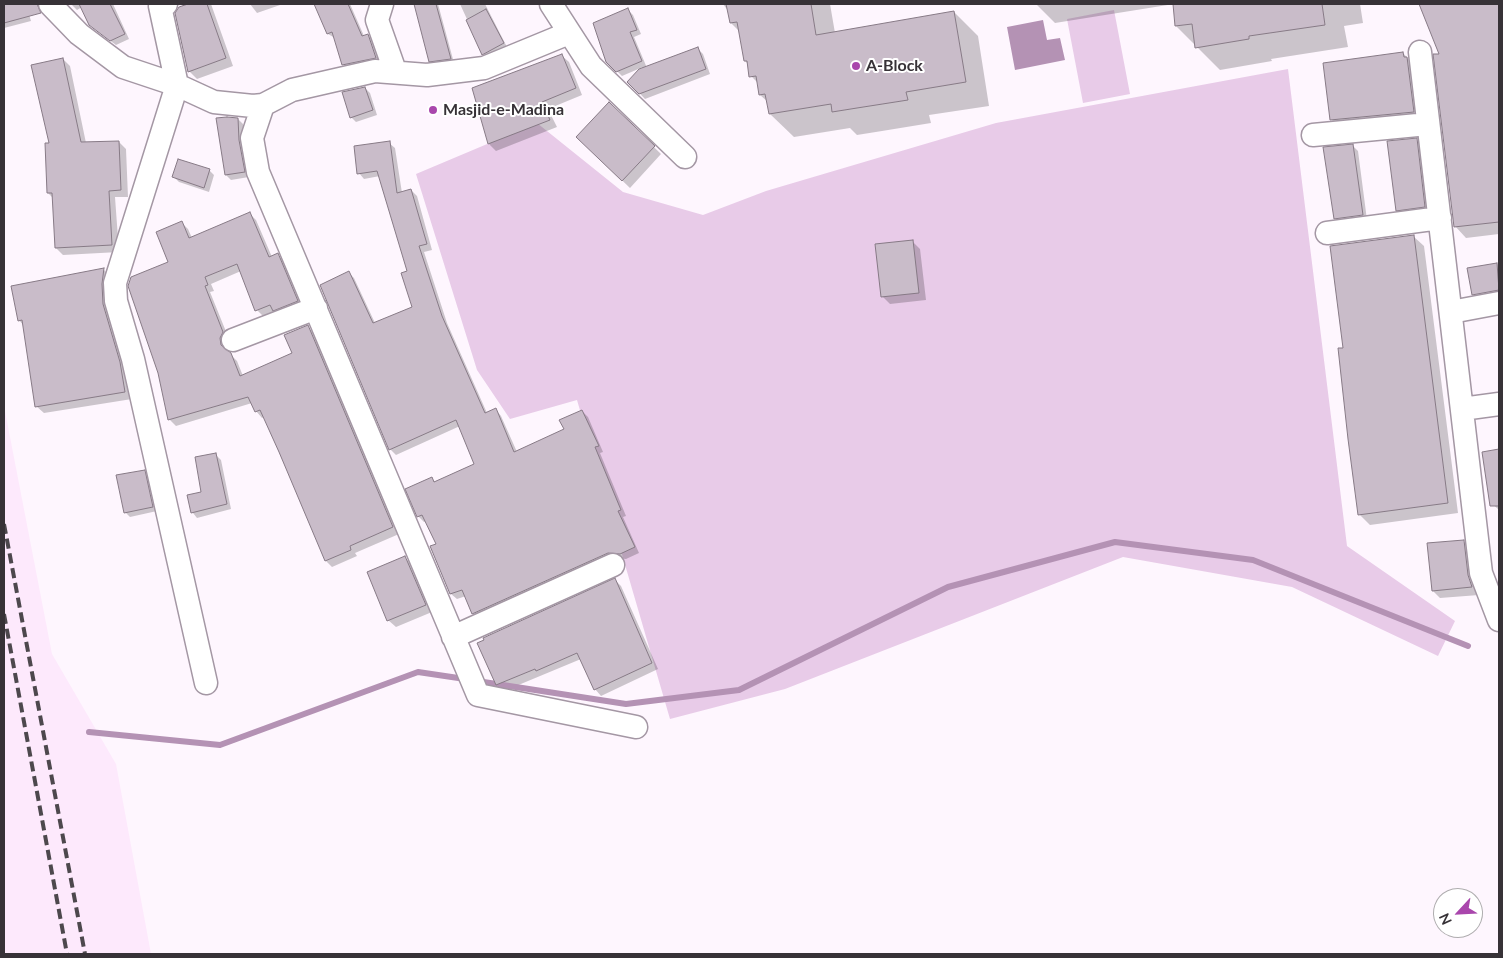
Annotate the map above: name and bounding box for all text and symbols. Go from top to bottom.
place label: A-Block [866,56,923,76]
marker: A-Block [850,60,862,72]
place label: Masjid-e-Madina [443,100,564,120]
marker: Masjid-e-Madina [427,104,439,116]
north arrow [1433,888,1483,938]
text: N [1435,911,1455,928]

